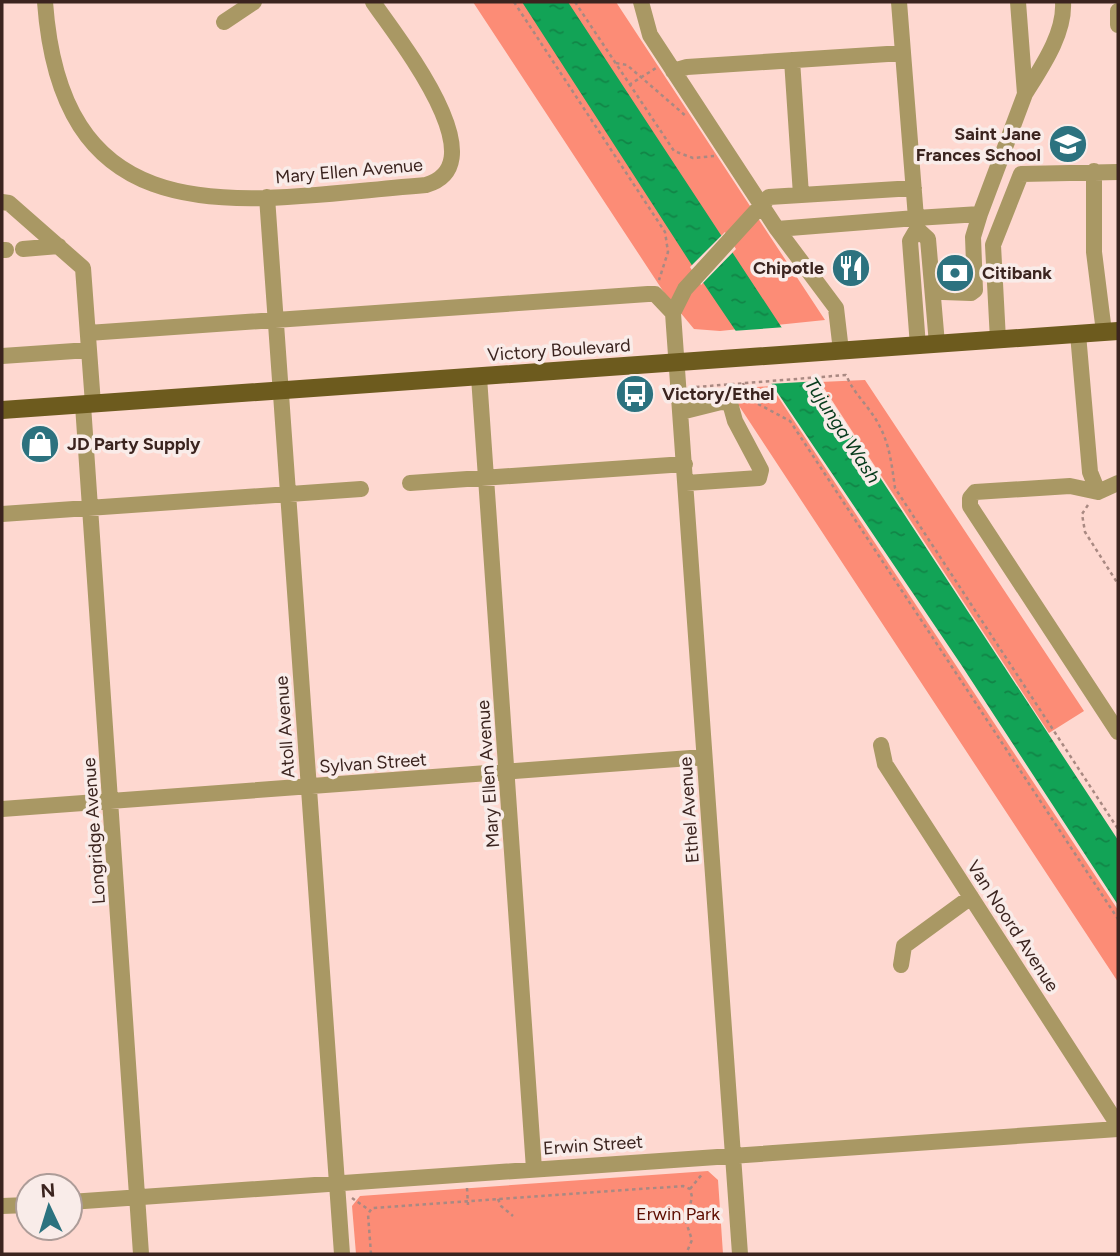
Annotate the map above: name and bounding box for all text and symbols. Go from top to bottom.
place label: Saint Jane Frances School [916,123,1041,166]
school or university icon: Saint Jane Frances School [1047,123,1089,165]
street label: Mary Ellen Avenue [274,154,424,188]
restaurant icon: Chipotle [830,247,872,289]
bank icon: Citibank [934,252,976,294]
place label: Chipotle [753,257,824,279]
place label: Citibank [982,262,1052,284]
street label: Victory Boulevard [487,334,631,366]
bus stop icon: Victory/Ethel [614,373,656,415]
water label: Tujunga Wash [800,373,886,488]
place label: Victory/Ethel [662,383,775,405]
shop icon: JD Party Supply [19,423,61,465]
place label: JD Party Supply [67,433,201,455]
street label: Atoll Avenue [270,675,300,779]
street label: Mary Ellen Avenue [472,699,504,849]
street label: Sylvan Street [319,748,428,778]
street label: Ethel Avenue [674,756,704,864]
street label: Longridge Avenue [78,757,110,905]
street label: Van Noord Avenue [962,856,1064,996]
street label: Erwin Street [542,1131,644,1159]
north arrow [14,1172,84,1242]
text: N [40,1179,56,1203]
park label: Erwin Park [636,1203,720,1225]

